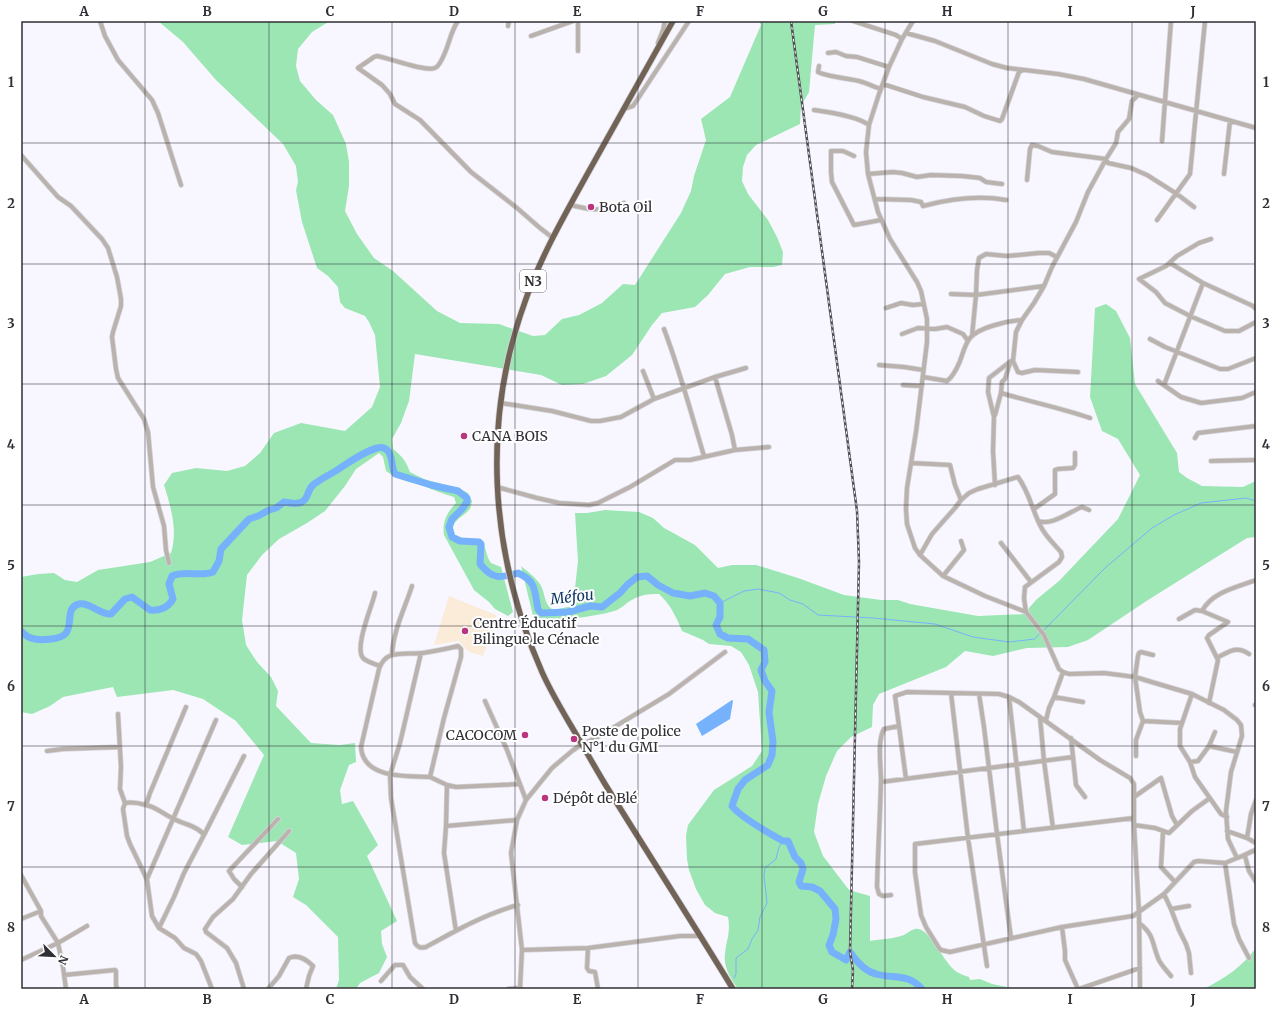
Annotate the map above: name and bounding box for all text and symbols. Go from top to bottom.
text: A [78,3,89,20]
text: B [202,3,212,20]
text: C [326,3,335,20]
text: D [449,3,459,20]
text: E [573,3,582,20]
text: F [696,3,704,20]
text: G [818,3,828,20]
text: H [942,3,953,20]
text: I [1067,3,1073,20]
text: J [1189,3,1196,20]
text: 1 [8,74,14,91]
text: 1 [1263,74,1269,91]
text: 2 [7,195,15,212]
text: 2 [1262,195,1270,212]
place label: Bota Oil [599,198,653,216]
marker: Bota Oil [586,202,596,212]
road number: N3 [520,270,546,292]
text: 3 [7,315,15,332]
text: 3 [1262,315,1270,332]
place label: CANA BOIS [472,427,548,445]
marker: CANA BOIS [459,431,469,441]
text: 4 [7,436,16,453]
text: 4 [1262,436,1271,453]
text: 5 [7,557,15,574]
text: 5 [1262,557,1270,574]
water label: Méfou [548,584,595,609]
place label: Centre Éducatif Bilingue le Cénacle [473,614,599,648]
marker: Centre Éducatif Bilingue le Cénacle [460,626,470,636]
text: 6 [7,678,15,695]
text: 6 [1262,678,1270,695]
place label: Poste de police N°1 du GMI [582,722,681,756]
place label: CACOCOM [446,726,517,744]
marker: CACOCOM [520,730,530,740]
marker: Poste de police N°1 du GMI [569,734,579,744]
place label: Dépôt de Blé [553,789,637,807]
marker: Dépôt de Blé [540,793,550,803]
text: 7 [7,798,15,815]
text: 7 [1262,798,1270,815]
text: 8 [7,919,15,936]
text: 8 [1262,919,1270,936]
north arrow [34,936,74,976]
text: N [55,953,71,967]
text: A [78,991,89,1008]
text: B [202,991,212,1008]
text: C [326,991,335,1008]
text: D [449,991,459,1008]
text: E [573,991,582,1008]
text: F [696,991,704,1008]
text: G [818,991,828,1008]
text: H [942,991,953,1008]
text: I [1067,991,1073,1008]
text: J [1189,991,1196,1008]

